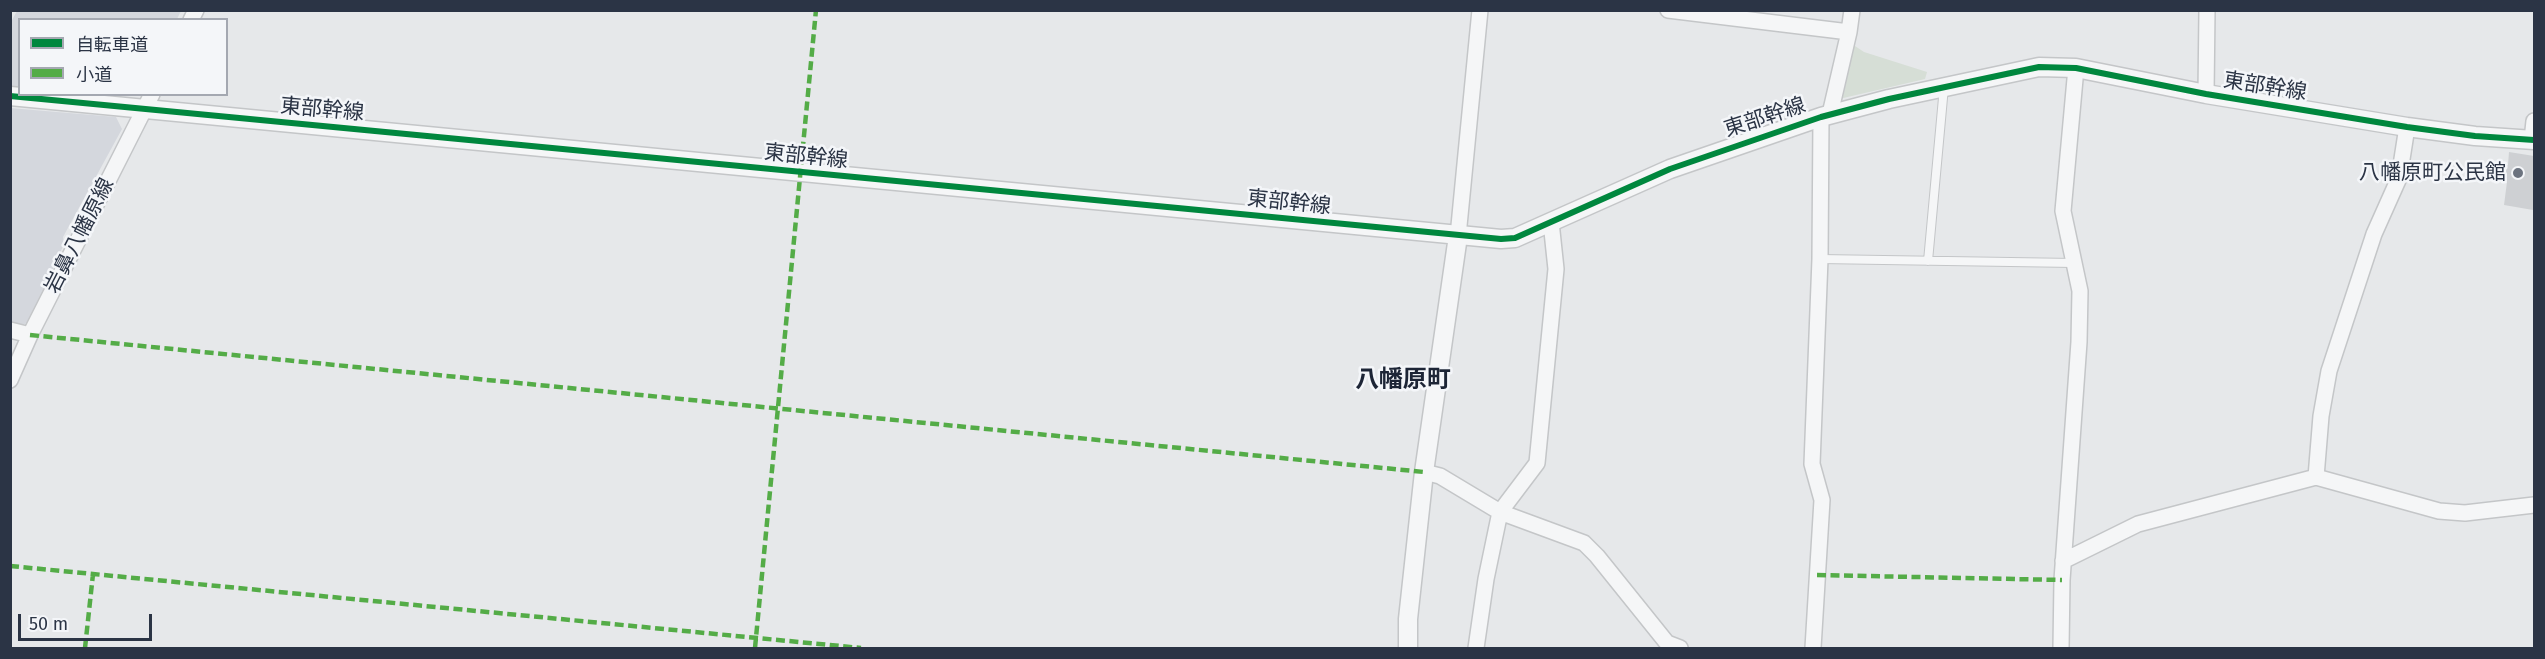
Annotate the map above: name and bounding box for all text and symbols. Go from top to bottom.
legend [18,18,228,96]
text: 自転車道 [76,34,148,56]
text: 小道 [76,64,112,86]
street label: 東部幹線 [2222,68,2308,106]
street label: 東部幹線 [1721,93,1809,143]
street label: 東部幹線 [279,94,365,126]
street label: 東部幹線 [763,140,849,174]
place label: 八幡原町公民館 [2359,160,2506,186]
marker: 八幡原町公民館 [2511,166,2525,180]
street label: 岩鼻八幡原線 [40,174,120,298]
street label: 東部幹線 [1246,186,1332,220]
district label: 八幡原町 [1355,366,1451,394]
scale bar [21,602,154,640]
text: 50 m [29,613,68,635]

